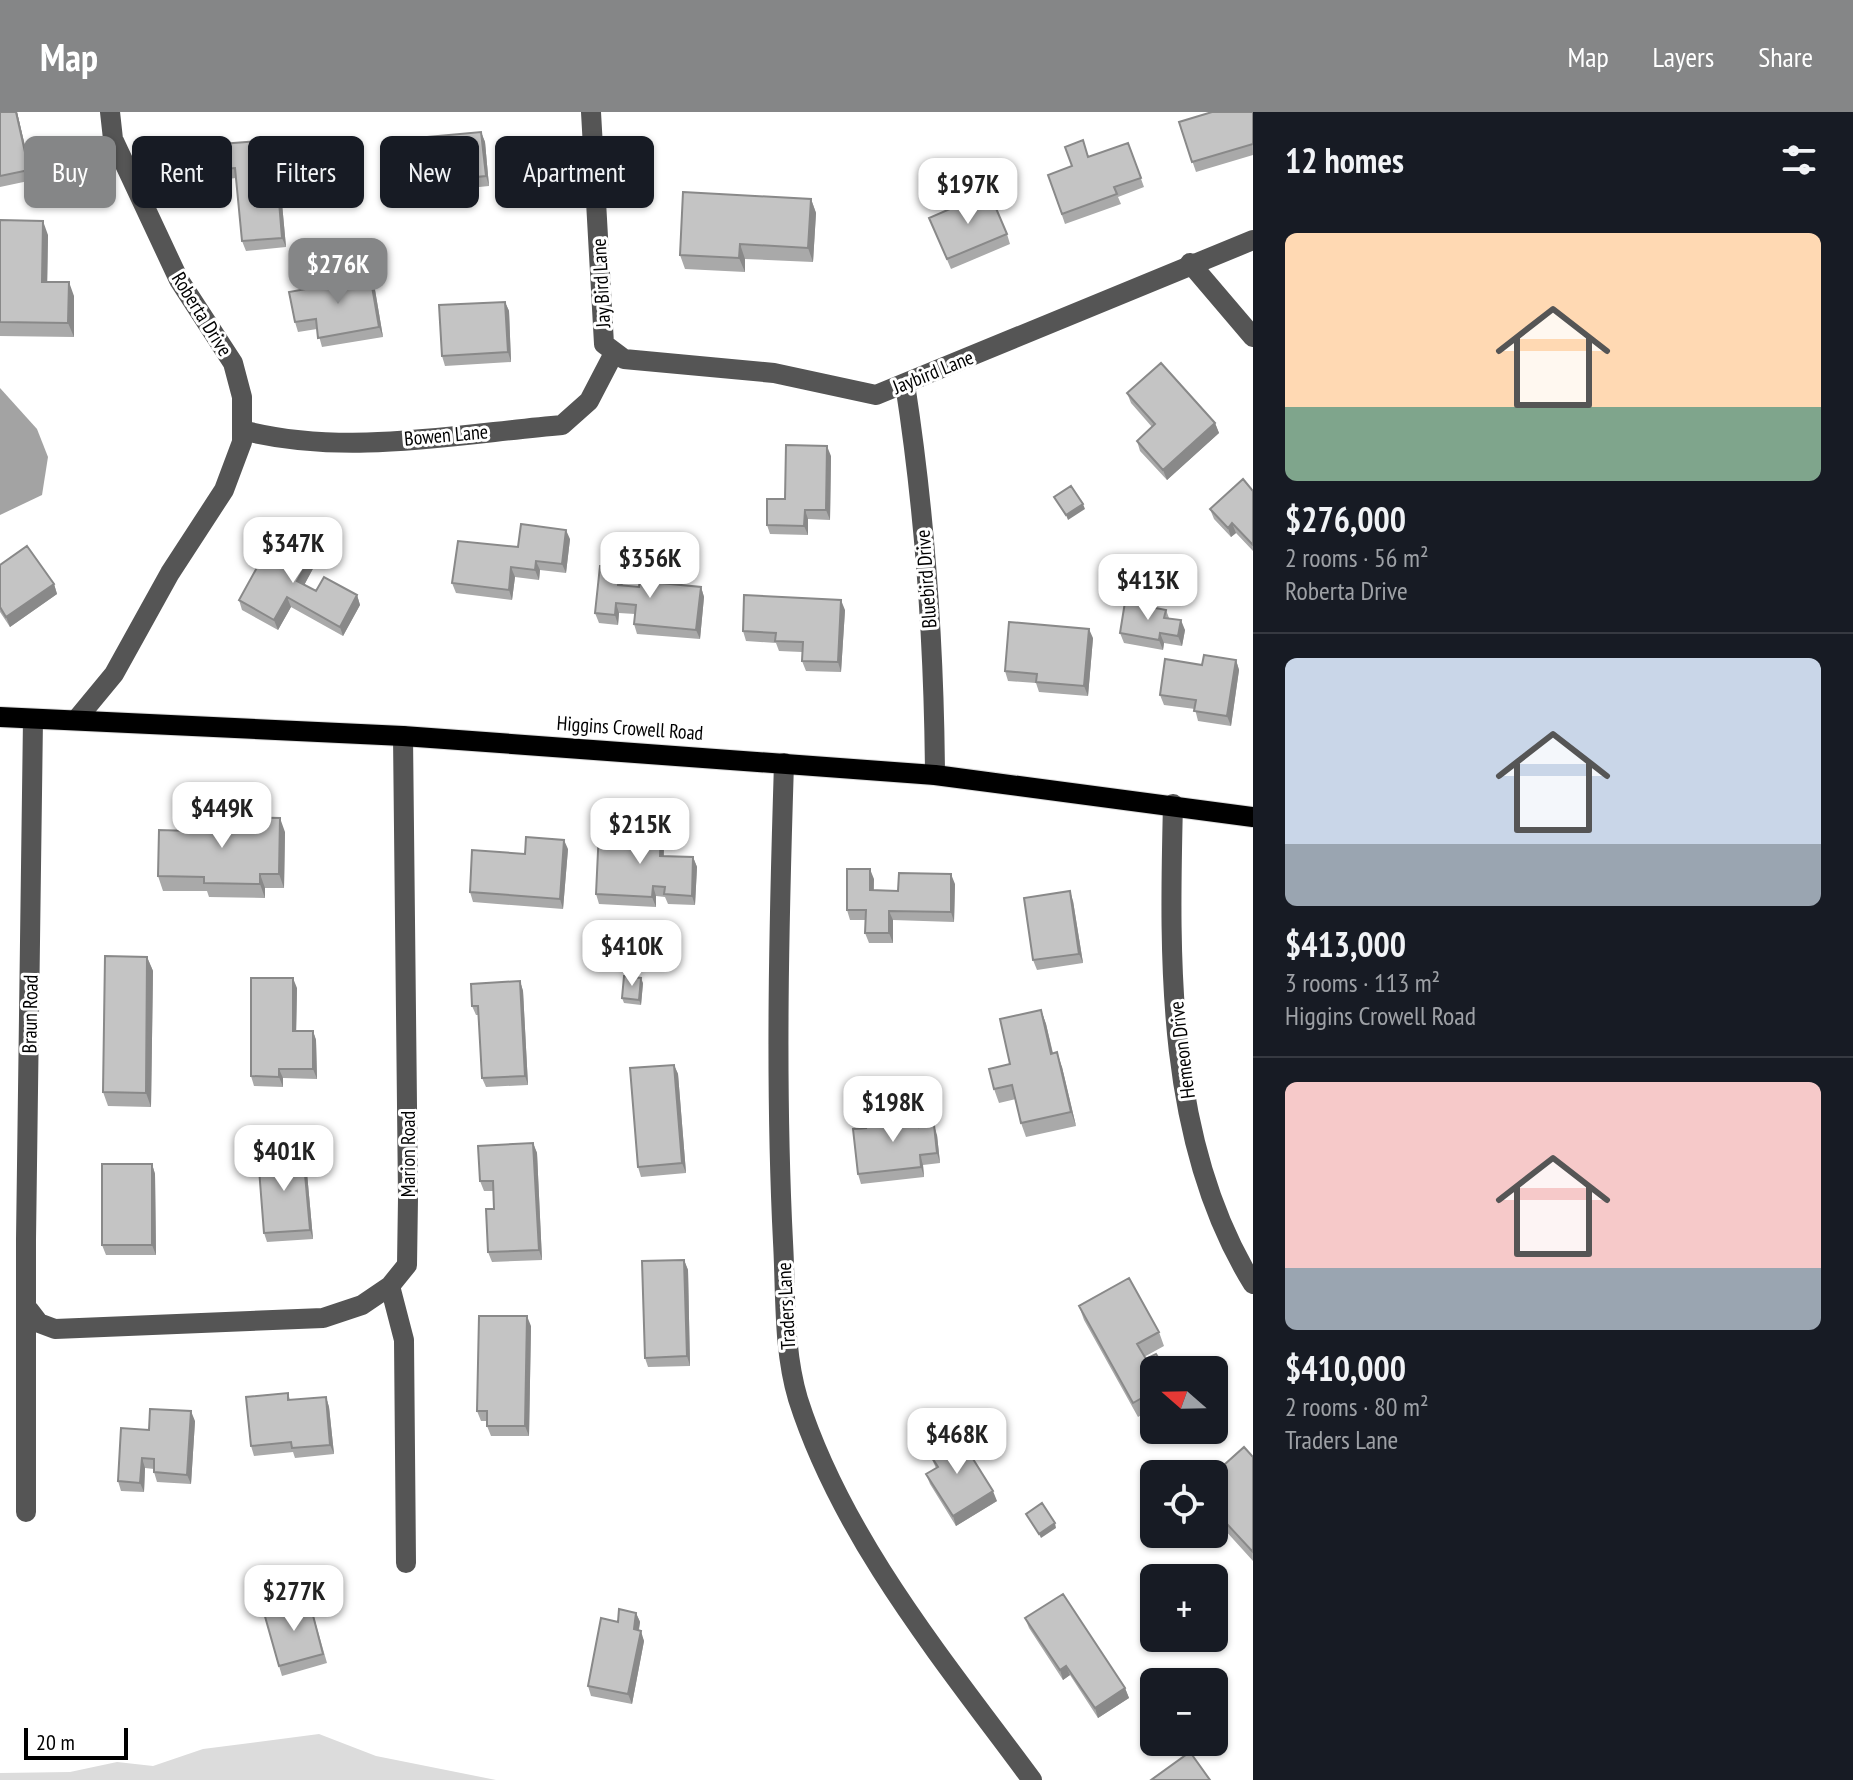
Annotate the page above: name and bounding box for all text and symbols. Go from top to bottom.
text: Map [40,32,98,81]
text: Map [1567,38,1609,75]
text: Layers [1653,38,1714,75]
text: Share [1758,38,1813,75]
chip: Buy [24,136,116,208]
chip: Rent [132,136,232,208]
chip: Filters [248,136,364,208]
chip: New [380,136,479,208]
chip: Apartment [495,136,654,208]
text: 12 homes [1285,138,1404,182]
icon: filters [1777,138,1821,182]
pin: $197K [912,158,1024,226]
text: $197K [936,167,1000,200]
pin: $276K [282,238,394,306]
street label: Jay Bird Lane [586,238,616,329]
text: $276K [306,247,370,280]
street label: Roberta Drive [166,267,238,361]
icon: home [1481,285,1625,429]
street label: Jaybird Lane [888,344,977,400]
street label: Bowen Lane [403,418,489,452]
text: $276,000 [1285,497,1406,541]
pin: $347K [237,517,349,585]
text: $347K [261,526,325,559]
street label: Bluebird Drive [910,529,942,629]
pin: $356K [594,532,706,600]
text: $356K [618,541,682,574]
text: 2 rooms · 56 m² [1285,541,1429,574]
pin: $413K [1092,554,1204,622]
text: $413K [1116,563,1180,596]
text: Roberta Drive [1285,574,1408,607]
street label: Higgins Crowell Road [556,710,704,746]
icon: home [1481,710,1625,854]
pin: $449K [166,782,278,850]
text: $449K [190,791,254,824]
pin: $215K [584,798,696,866]
text: $215K [608,807,672,840]
pin: $410K [576,920,688,988]
text: $413,000 [1285,922,1406,966]
text: $410K [600,929,664,962]
text: 3 rooms · 113 m² [1285,966,1440,999]
street label: Braun Road [16,974,44,1054]
text: Higgins Crowell Road [1285,999,1476,1032]
street label: Hemeon Drive [1163,1000,1201,1100]
pin: $198K [837,1076,949,1144]
text: $198K [861,1085,925,1118]
street label: Marion Road [395,1111,421,1197]
pin: $401K [228,1125,340,1193]
text: $401K [252,1134,316,1167]
icon: home [1481,1134,1625,1278]
street label: Traders Lane [771,1262,801,1350]
text: $410,000 [1285,1346,1406,1390]
north arrow [1140,1356,1228,1444]
map controls [1140,1356,1228,1756]
text: 2 rooms · 80 m² [1285,1390,1429,1423]
pin: $468K [901,1408,1013,1476]
text: $468K [925,1417,989,1450]
text: Traders Lane [1285,1423,1398,1456]
button: locate [1140,1460,1228,1548]
button: + [1140,1564,1228,1652]
pin: $277K [238,1565,350,1633]
text: $277K [262,1574,326,1607]
button: − [1140,1668,1228,1756]
scale bar [24,1724,128,1760]
text: 20 m [36,1728,75,1756]

